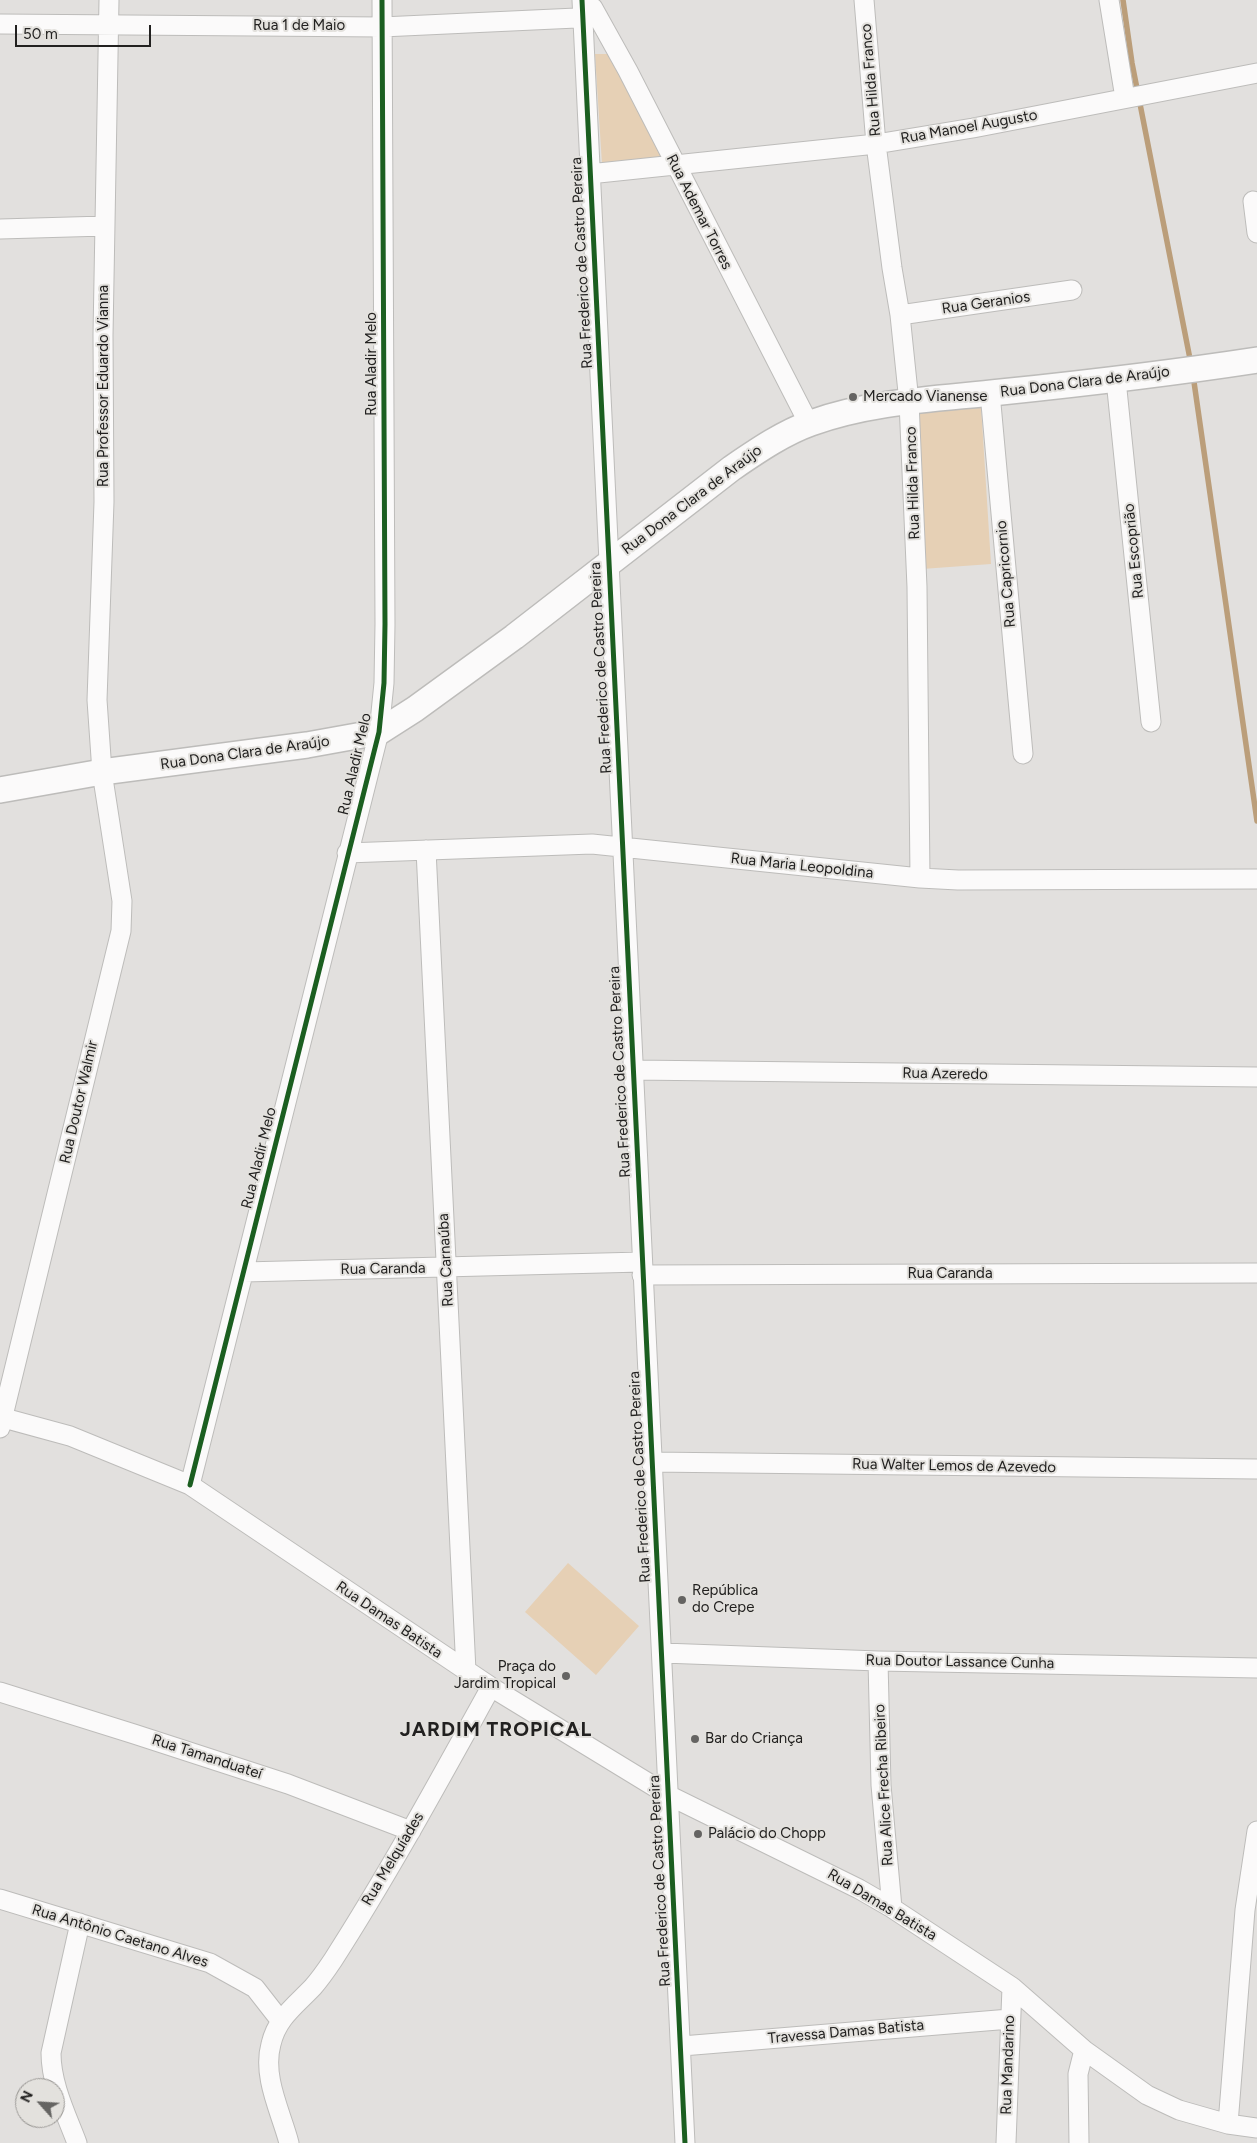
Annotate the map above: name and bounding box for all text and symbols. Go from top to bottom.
scale bar [18,15,154,47]
street label: Rua 1 de Maio [253,17,345,35]
street label: Rua Hilda Franco [857,23,885,137]
text: 50 m [23,25,58,43]
street label: Rua Manoel Augusto [899,106,1039,148]
street label: Rua Ademar Torres [662,151,736,273]
street label: Rua Frederico de Castro Pereira [567,157,597,369]
street label: Rua Professor Eduardo Vianna [95,285,113,487]
street label: Rua Geranios [941,288,1031,318]
street label: Rua Aladir Melo [363,312,381,416]
street label: Rua Dona Clara de Araújo [999,363,1171,401]
place label: Mercado Vianense [863,388,988,406]
marker: Mercado Vianense [847,391,859,403]
street label: Rua Hilda Franco [902,426,924,540]
street label: Rua Dona Clara de Araújo [618,441,766,559]
street label: Rua Escoprião [1120,503,1148,599]
street label: Rua Capricornio [992,520,1020,628]
street label: Rua Frederico de Castro Pereira [586,562,616,774]
street label: Rua Aladir Melo [335,711,375,817]
street label: Rua Dona Clara de Araújo [159,732,331,774]
street label: Rua Maria Leopoldina [730,850,874,882]
street label: Rua Frederico de Castro Pereira [605,966,635,1178]
street label: Rua Doutor Walmir [56,1039,102,1165]
street label: Rua Azeredo [902,1064,988,1084]
street label: Rua Aladir Melo [238,1105,280,1211]
street label: Rua Carnaúba [435,1213,457,1307]
street label: Rua Caranda [340,1259,426,1279]
street label: Rua Caranda [907,1265,993,1283]
street label: Rua Frederico de Castro Pereira [625,1371,655,1583]
street label: Rua Walter Lemos de Azevedo [852,1455,1056,1477]
street label: Rua Damas Batista [332,1578,446,1662]
place label: República do Crepe [692,1582,758,1617]
marker: República do Crepe [676,1594,688,1606]
street label: Rua Doutor Lassance Cunha [866,1651,1054,1673]
place label: Praça do Jardim Tropical [454,1658,556,1693]
marker: Praça do Jardim Tropical [560,1670,572,1682]
street label: Rua Alice Frecha Ribeiro [871,1704,897,1866]
district label: JARDIM TROPICAL [398,1718,594,1742]
place label: Bar do Criança [705,1730,803,1748]
street label: Rua Tamanduateí [150,1731,264,1783]
marker: Bar do Criança [689,1733,701,1745]
street label: Rua Frederico de Castro Pereira [645,1775,675,1987]
street label: Rua Melquíades [358,1809,428,1909]
place label: Palácio do Chopp [708,1825,826,1843]
marker: Palácio do Chopp [692,1828,704,1840]
street label: Rua Damas Batista [824,1865,940,1945]
street label: Rua Antônio Caetano Alves [30,1901,210,1971]
street label: Rua Mandarino [997,2015,1019,2115]
street label: Travessa Damas Batista [767,2016,925,2048]
north arrow [15,2078,65,2128]
text: N [17,2088,37,2105]

